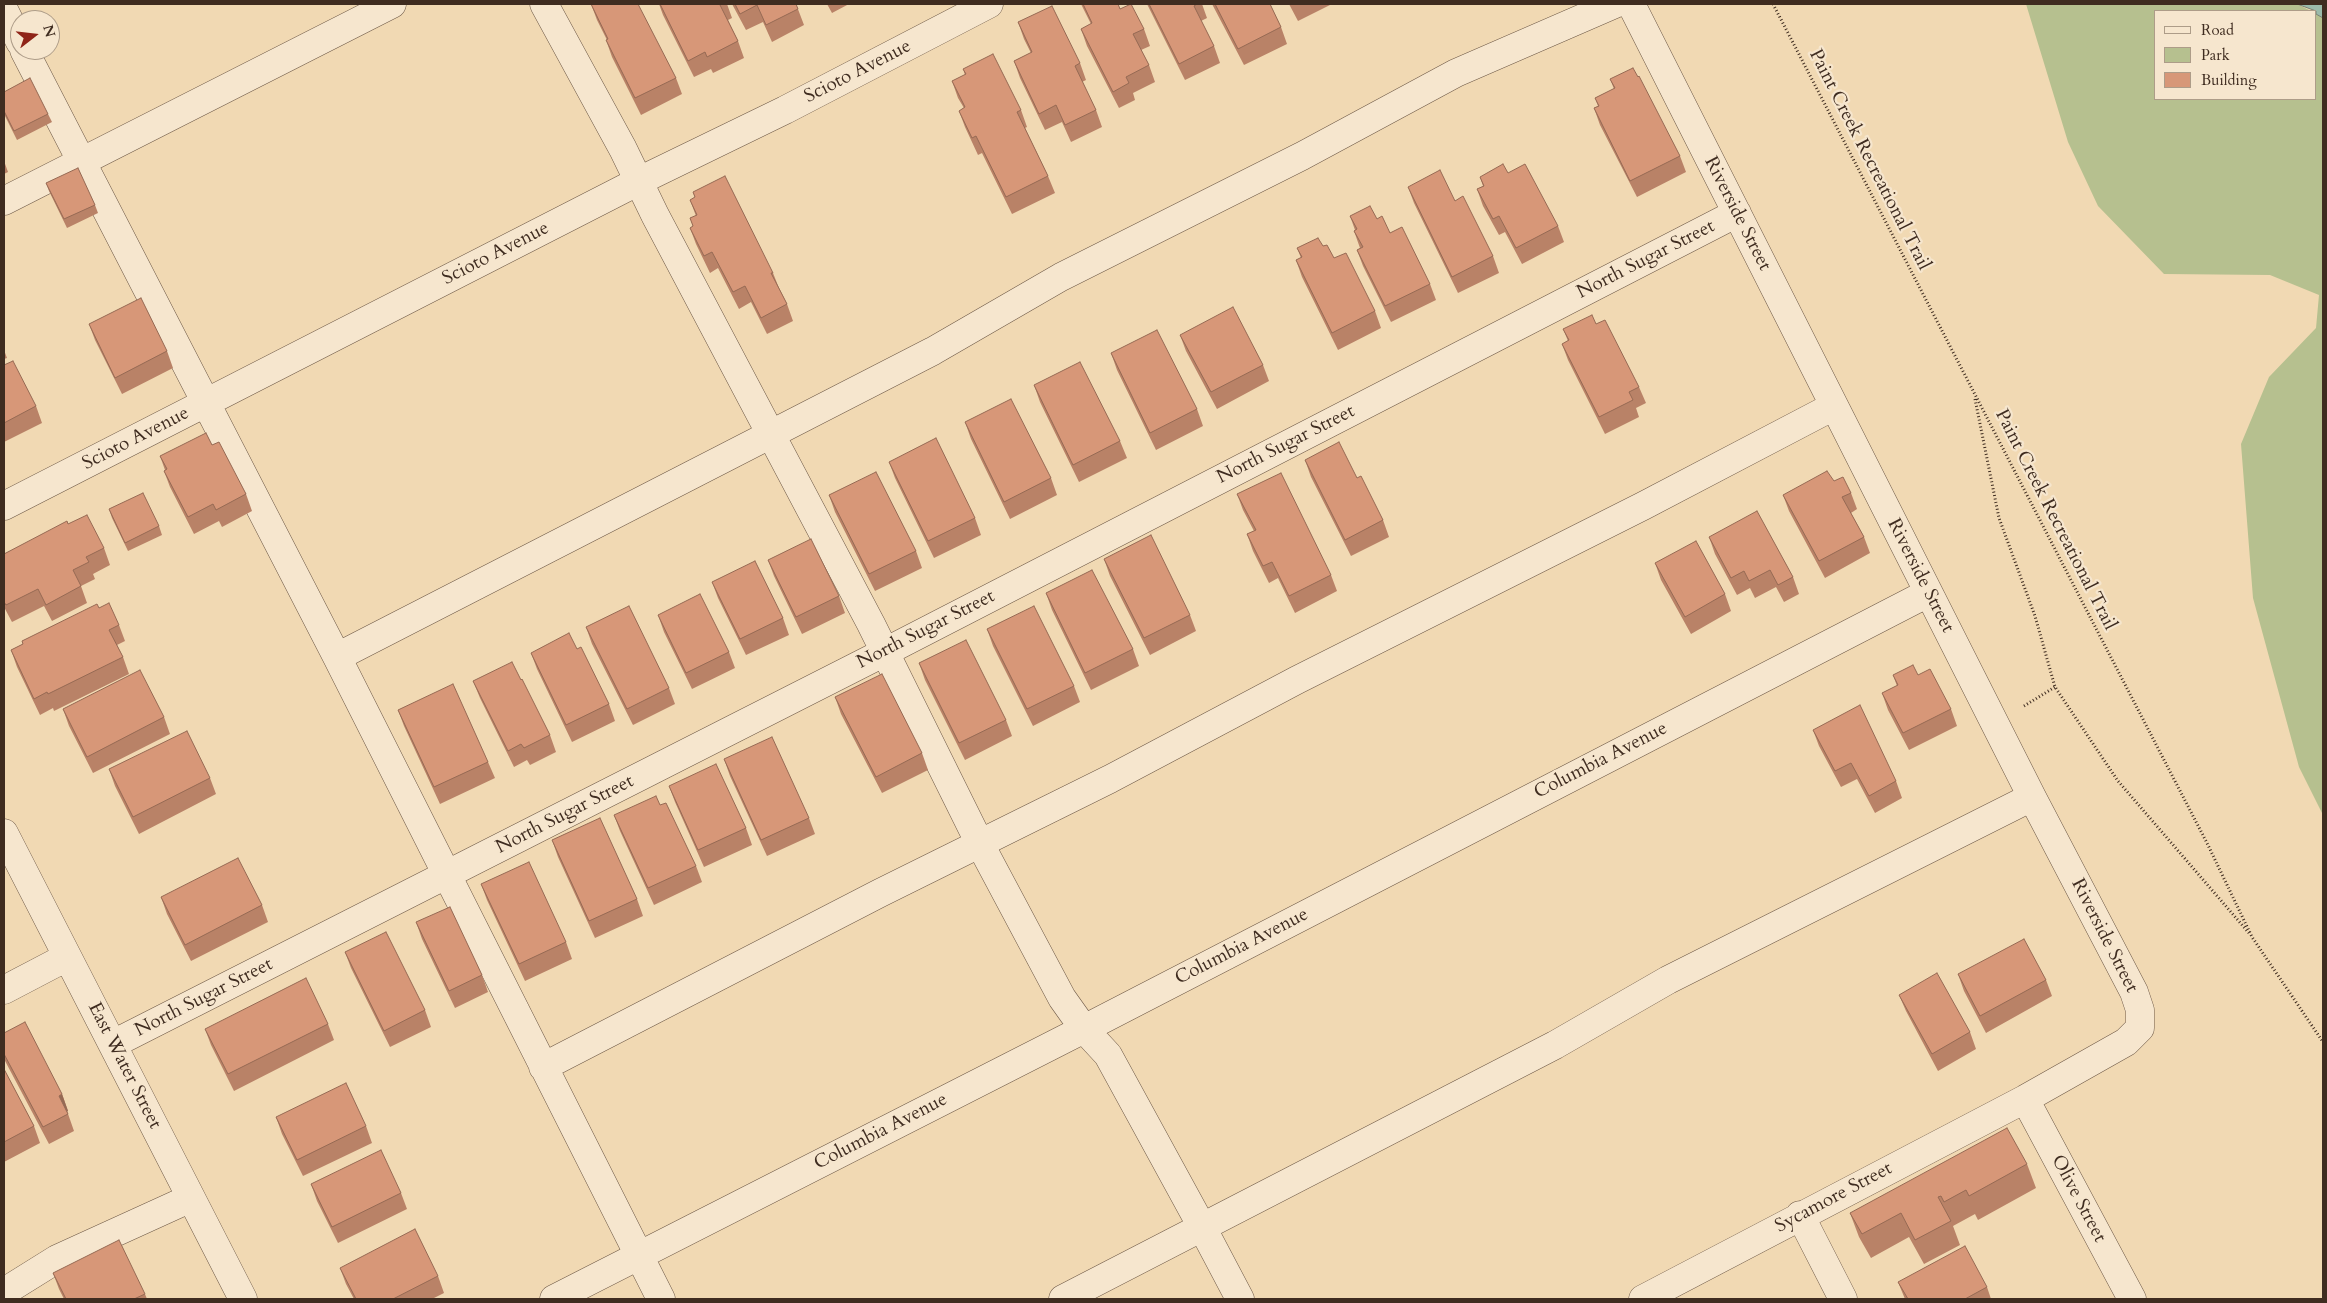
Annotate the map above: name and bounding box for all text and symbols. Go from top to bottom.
north arrow [10,10,60,60]
legend [2154,10,2317,100]
text: Road [2201,20,2234,40]
text: N [38,23,60,39]
street label: Scioto Avenue [801,35,915,109]
text: Park [2201,45,2230,65]
street label: Paint Creek Recreational Trail [1803,46,1935,274]
text: Building [2201,70,2257,90]
street label: Riverside Street [1698,153,1776,275]
street label: North Sugar Street [1573,215,1719,305]
street label: Scioto Avenue [439,217,553,291]
street label: North Sugar Street [1213,400,1359,490]
street label: Scioto Avenue [79,402,193,476]
street label: Paint Creek Recreational Trail [1989,406,2121,634]
street label: Riverside Street [1881,515,1959,637]
street label: North Sugar Street [853,585,999,675]
street label: Columbia Avenue [1531,718,1671,804]
street label: North Sugar Street [492,770,638,860]
street label: Riverside Street [2065,875,2143,997]
street label: Columbia Avenue [1172,904,1312,990]
street label: North Sugar Street [131,953,277,1043]
street label: East Water Street [82,999,166,1133]
street label: Columbia Avenue [811,1089,951,1175]
street label: Olive Street [2045,1151,2111,1247]
street label: Sycamore Street [1772,1158,1896,1238]

